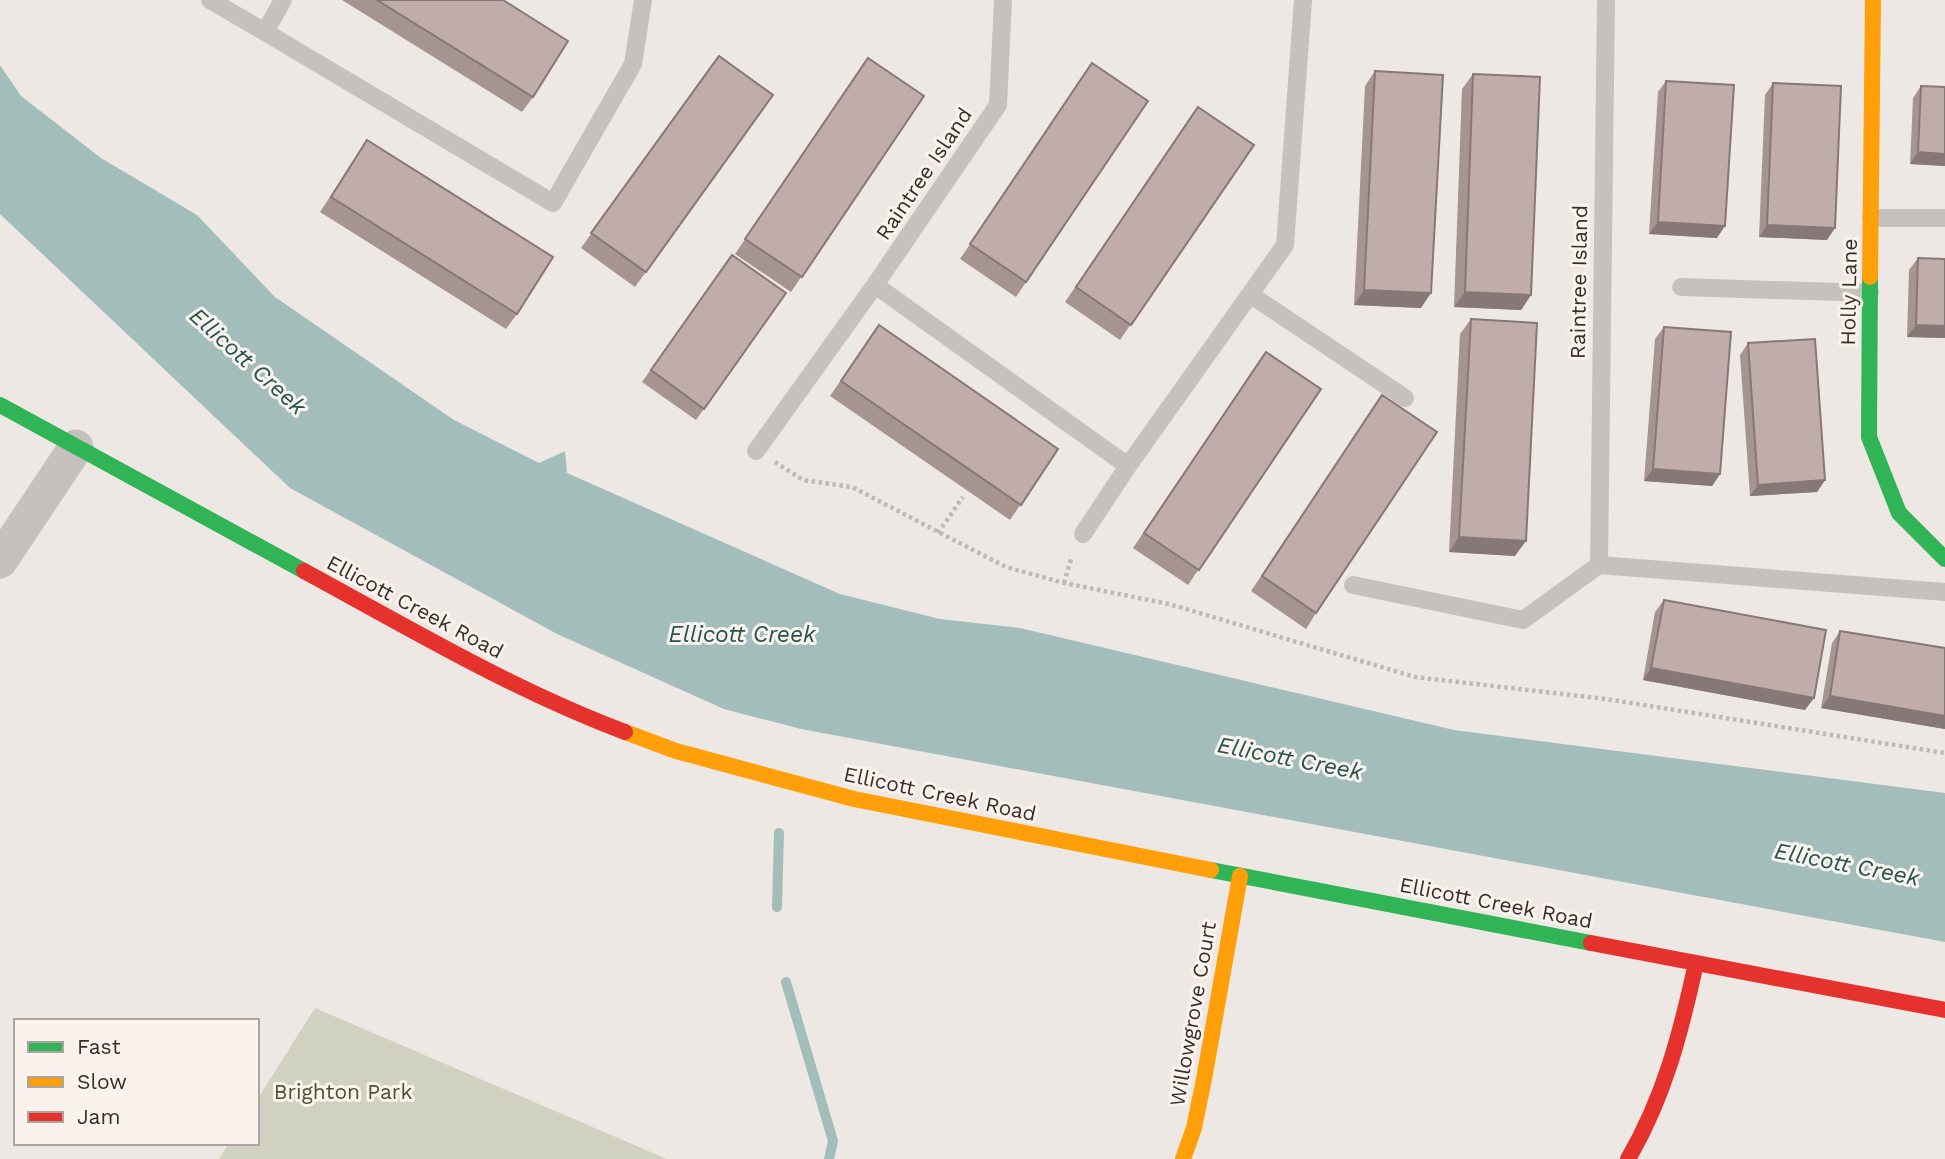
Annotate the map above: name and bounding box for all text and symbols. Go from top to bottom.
street label: Raintree Island [870,103,977,245]
street label: Raintree Island [1565,205,1592,359]
street label: Holly Lane [1835,238,1862,346]
water label: Ellicott Creek [184,302,312,422]
street label: Ellicott Creek Road [323,549,508,664]
water label: Ellicott Creek [668,621,817,648]
water label: Ellicott Creek [1215,731,1366,786]
street label: Ellicott Creek Road [842,761,1039,826]
water label: Ellicott Creek [1772,837,1923,892]
street label: Ellicott Creek Road [1397,872,1595,933]
street label: Willowgrove Court [1164,920,1221,1108]
legend [14,1019,259,1145]
text: Fast [77,1034,121,1059]
text: Slow [77,1069,127,1094]
park label: Brighton Park [274,1079,412,1104]
text: Jam [77,1104,120,1129]

